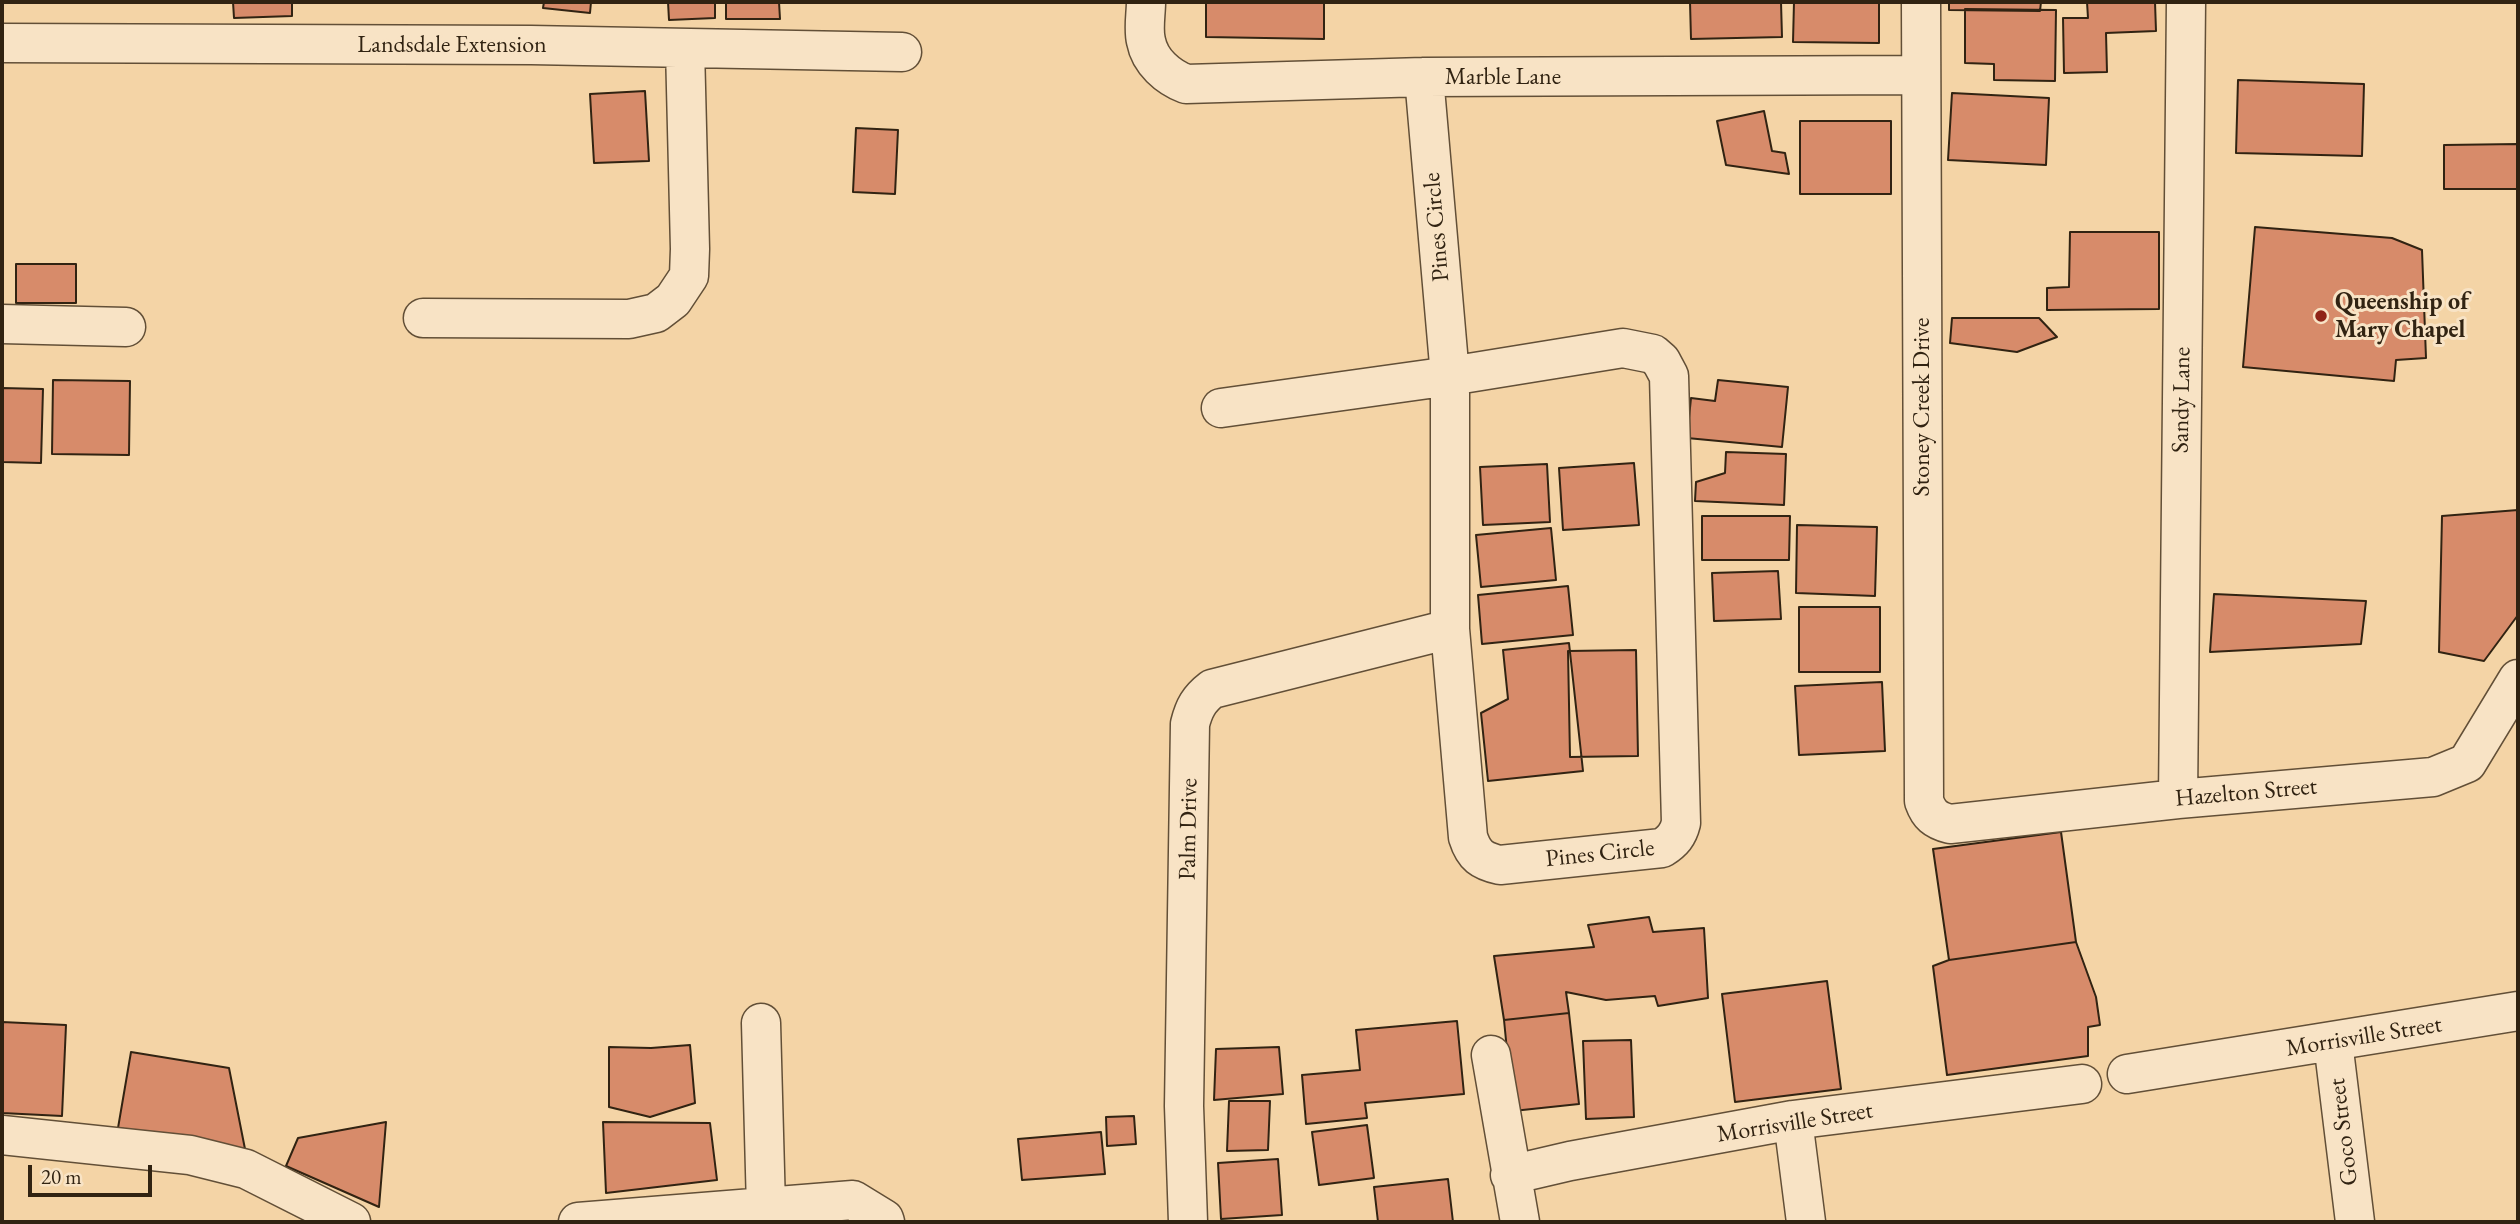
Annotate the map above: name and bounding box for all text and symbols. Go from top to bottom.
street label: Landsdale Extension [357,31,547,59]
street label: Marble Lane [1445,63,1561,91]
street label: Pines Circle [1418,171,1456,283]
place label: Queenship of Mary Chapel [2335,288,2469,344]
marker: Queenship of Mary Chapel [2313,308,2329,324]
street label: Stoney Creek Drive [1908,318,1936,496]
street label: Sandy Lane [2167,347,2197,453]
street label: Hazelton Street [2174,772,2318,814]
street label: Palm Drive [1174,778,1204,880]
street label: Pines Circle [1544,834,1656,874]
street label: Morrisville Street [2284,1010,2444,1064]
street label: Goco Street [2323,1077,2365,1187]
street label: Morrisville Street [1715,1096,1875,1150]
scale bar [32,1150,156,1194]
text: 20 m [41,1163,82,1190]

